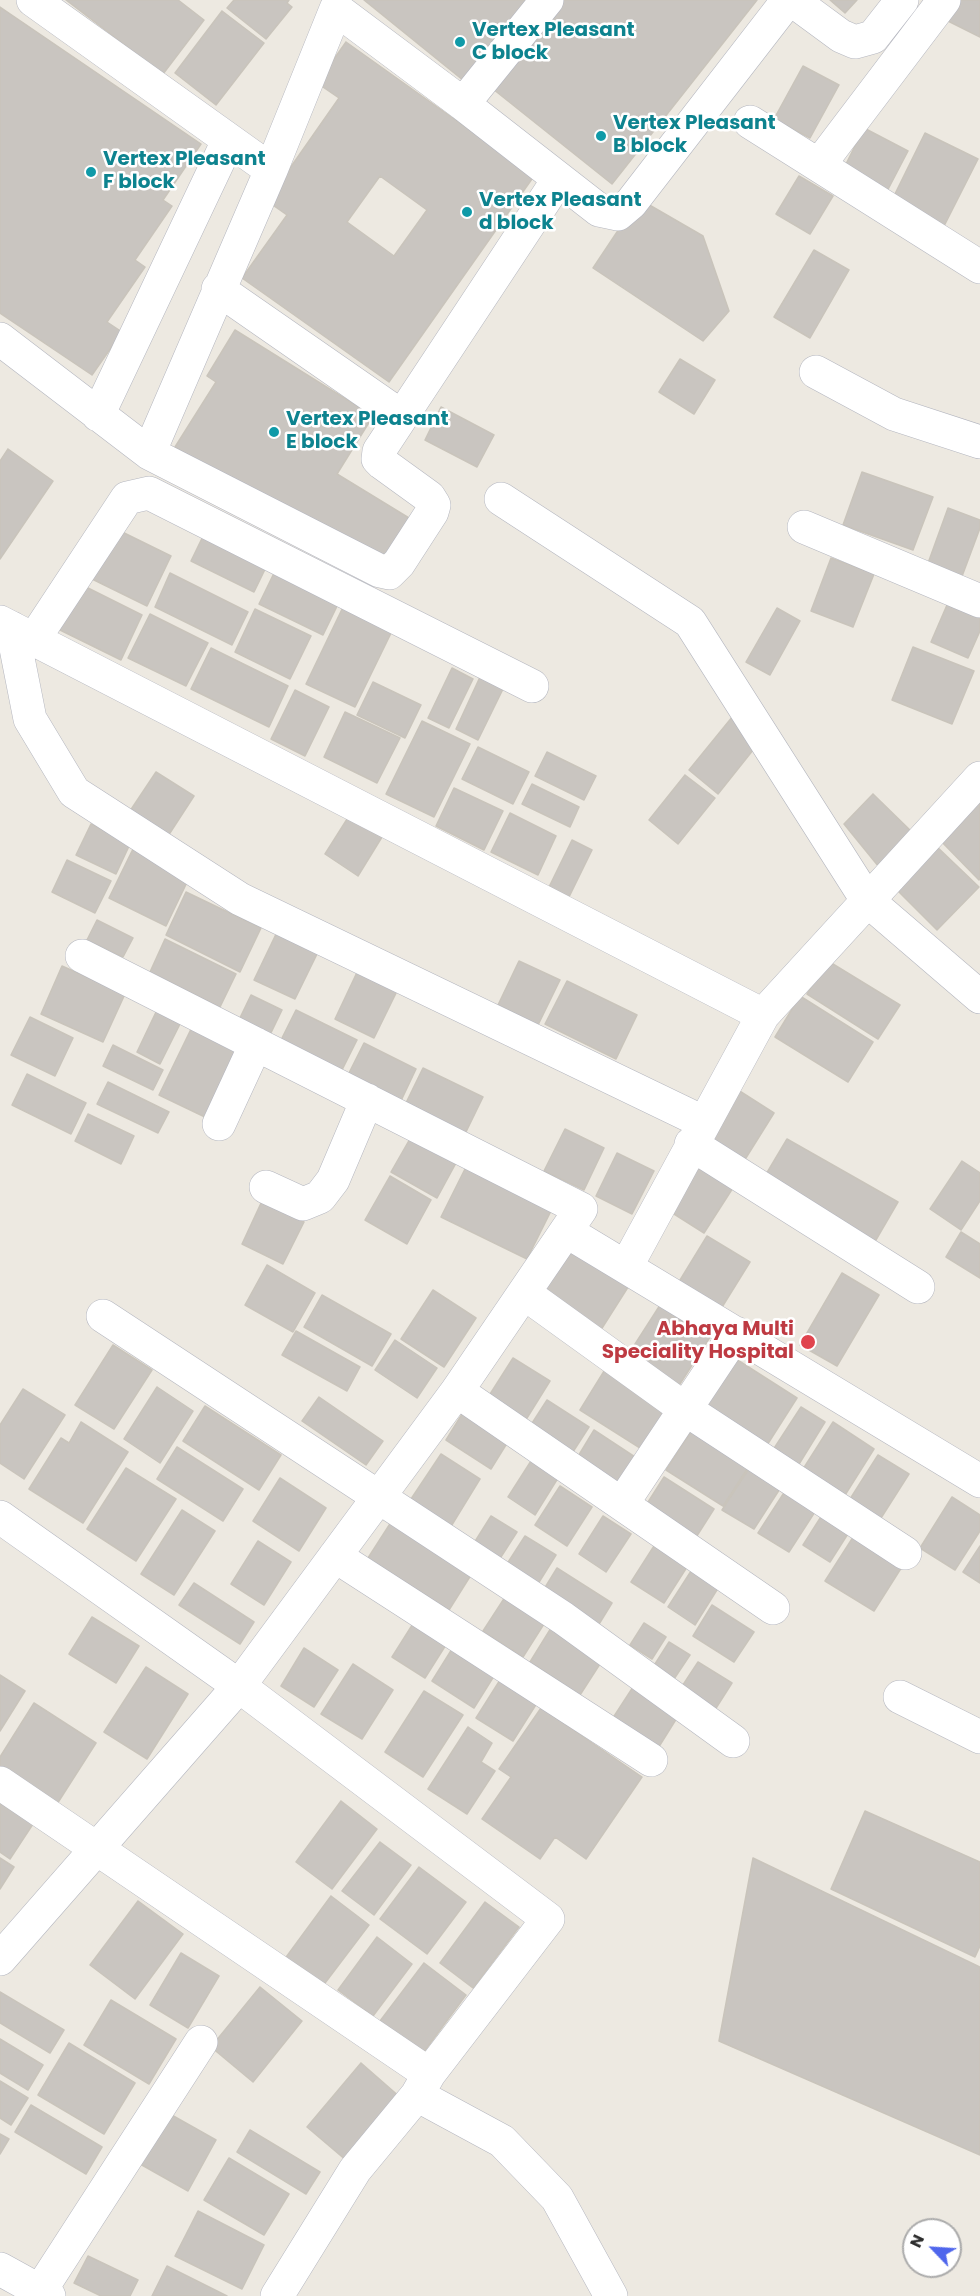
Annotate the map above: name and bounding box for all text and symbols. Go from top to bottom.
place label: Vertex Pleasant C block [472,19,635,66]
marker: Vertex Pleasant C block [453,35,467,49]
place label: Vertex Pleasant B block [613,112,776,159]
marker: Vertex Pleasant B block [594,129,608,143]
place label: Vertex Pleasant F block [103,148,266,195]
marker: Vertex Pleasant F block [84,165,98,179]
place label: Vertex Pleasant d block [479,189,642,236]
marker: Vertex Pleasant d block [460,205,474,219]
place label: Vertex Pleasant E block [286,408,449,455]
marker: Vertex Pleasant E block [267,425,281,439]
place label: Abhaya Multi Speciality Hospital [602,1318,794,1365]
marker: Abhaya Multi Speciality Hospital [799,1333,817,1351]
north arrow [902,2218,962,2278]
text: N [904,2231,930,2251]

